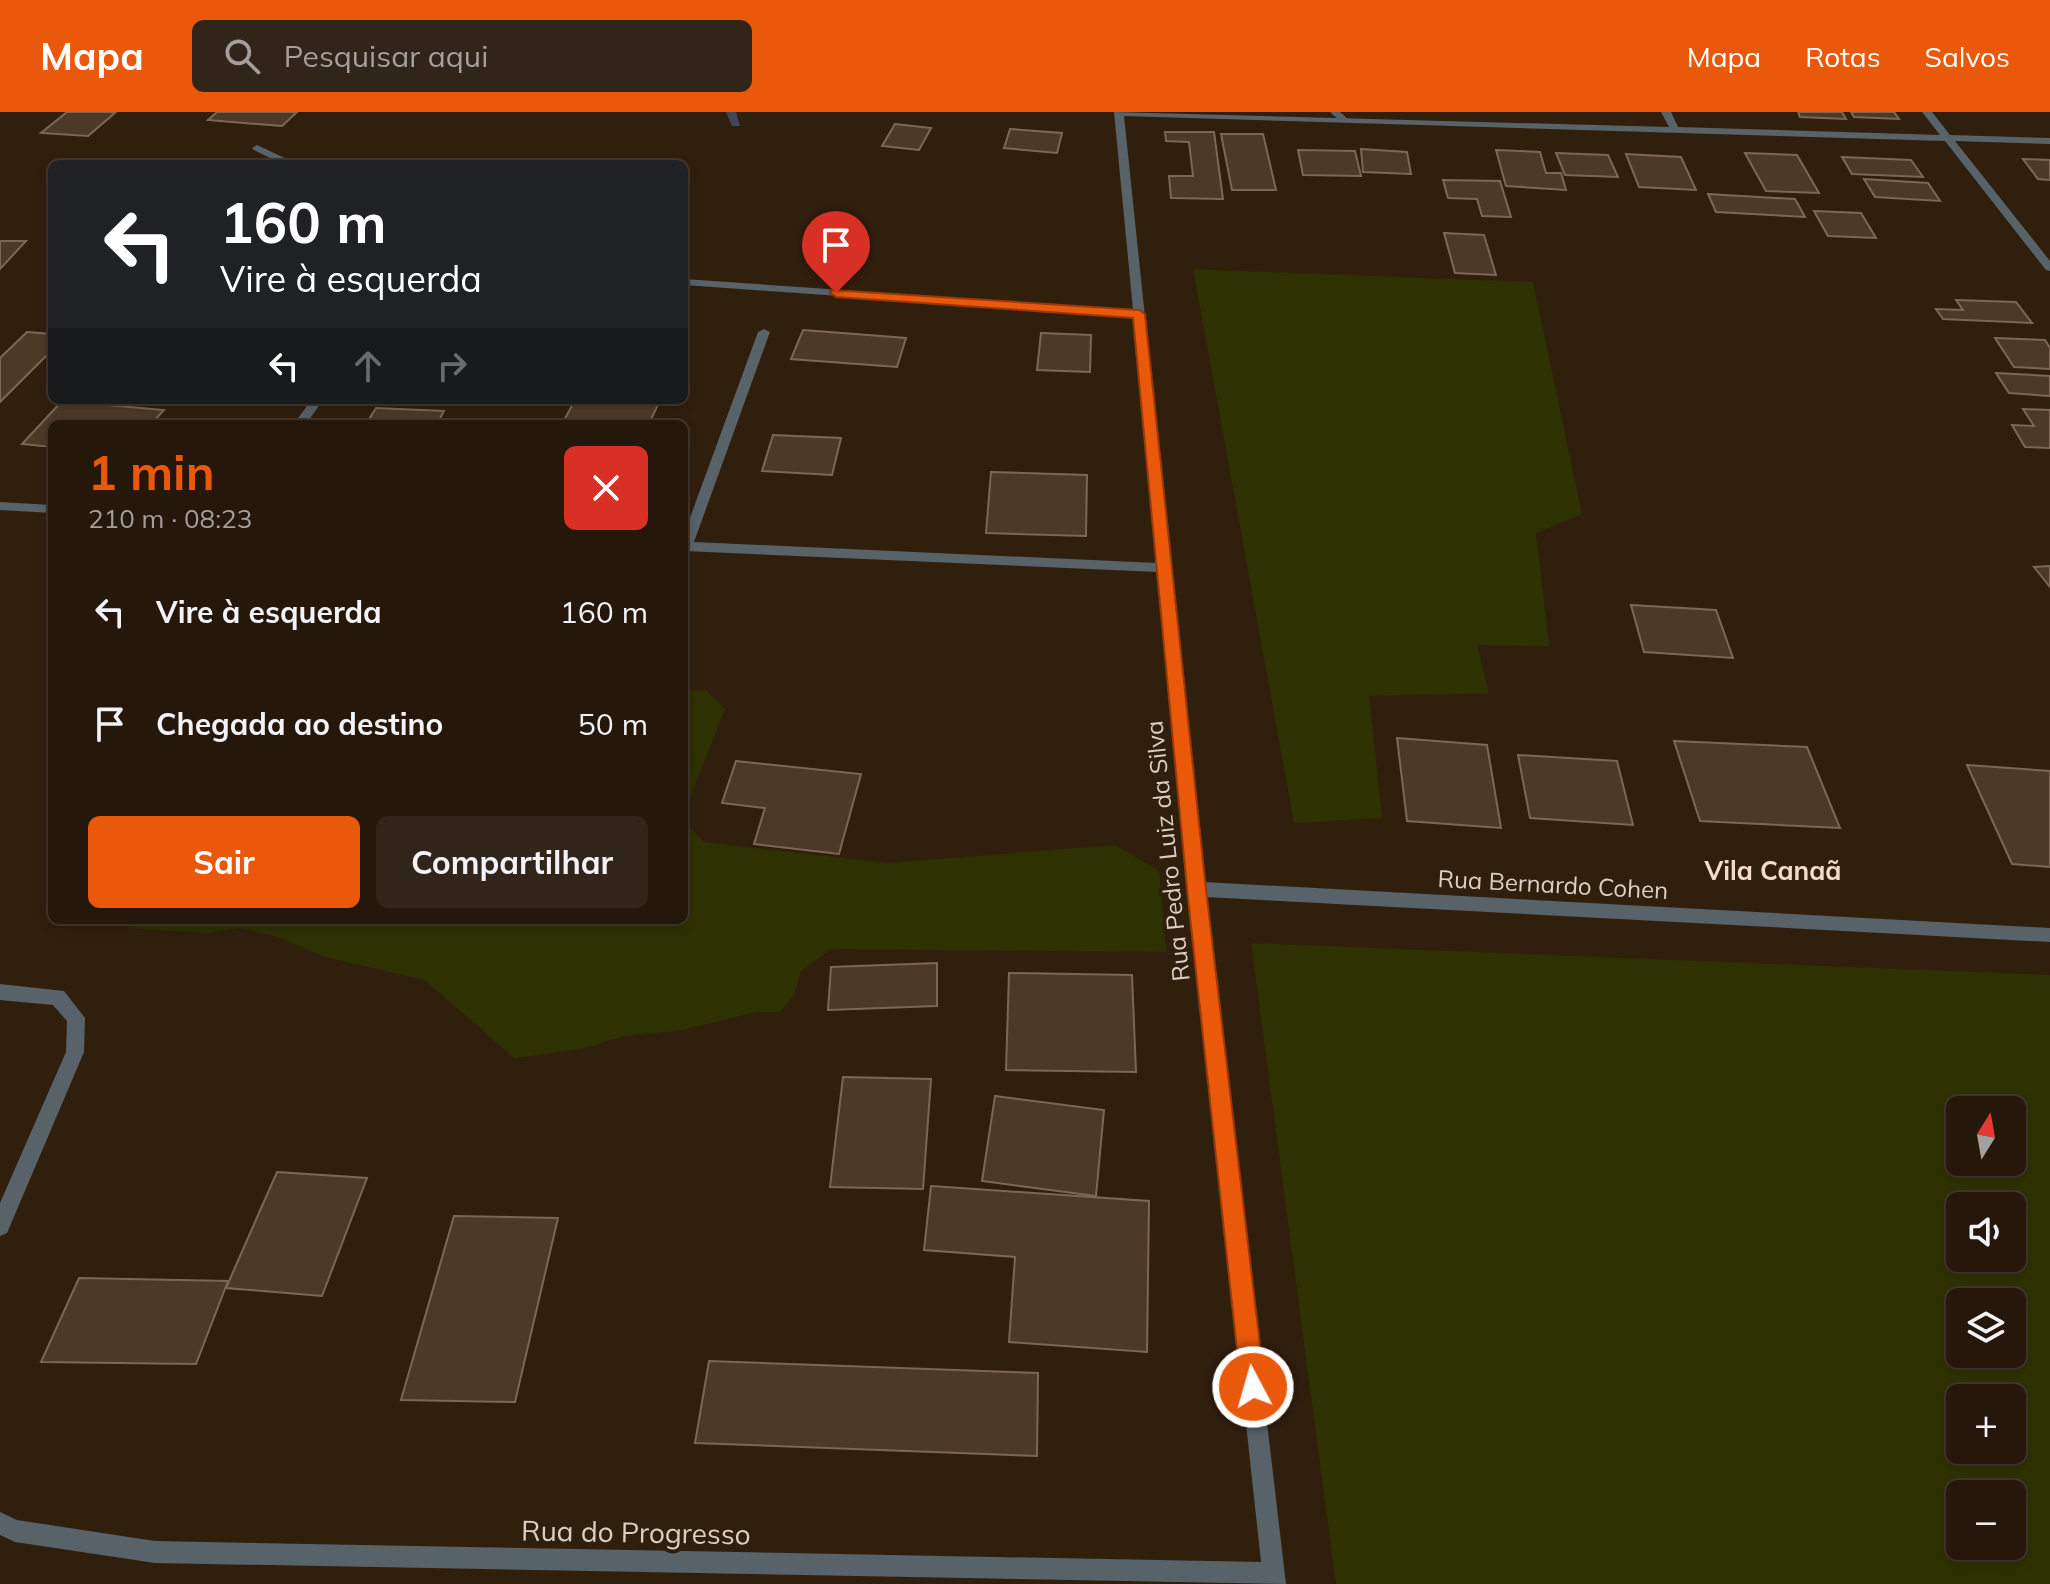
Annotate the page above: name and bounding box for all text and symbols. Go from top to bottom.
search box [192,20,752,92]
text: Mapa [40,32,144,80]
icon: search [220,34,264,78]
text: Pesquisar aqui [284,37,488,75]
text: Mapa [1687,39,1761,74]
text: Rotas [1805,39,1881,74]
text: Salvos [1925,39,2010,74]
text: 160 m [220,187,387,257]
icon: left [88,192,192,296]
pin [802,211,870,293]
icon: arrive [814,223,858,267]
text: Vire à esquerda [220,256,482,301]
icon: left [262,344,306,388]
icon: ahead [346,344,390,388]
icon: right [430,344,474,388]
text: 1 min [88,442,215,502]
button: close [564,446,648,530]
text: 210 m · 08:23 [88,502,252,535]
icon: left [88,590,132,634]
text: Vire à esquerda [156,593,382,631]
text: 160 m [560,593,648,631]
icon: arrive [88,702,132,746]
text: Chegada ao destino [156,705,443,743]
text: 50 m [578,705,648,743]
street label: Rua Pedro Luiz da Silva [1138,719,1196,983]
button: Sair [88,816,360,908]
button: Compartilhar [376,816,648,908]
district label: Vila Canaã [1704,854,1841,887]
street label: Rua Bernardo Cohen [1437,863,1669,905]
north arrow [1946,1096,2026,1176]
map controls [1946,1096,2026,1560]
button: sound [1946,1192,2026,1272]
button: layers [1946,1288,2026,1368]
position arrow [1211,1345,1295,1429]
button: + [1946,1384,2026,1464]
button: − [1946,1480,2026,1560]
street label: Rua do Progresso [521,1512,751,1552]

